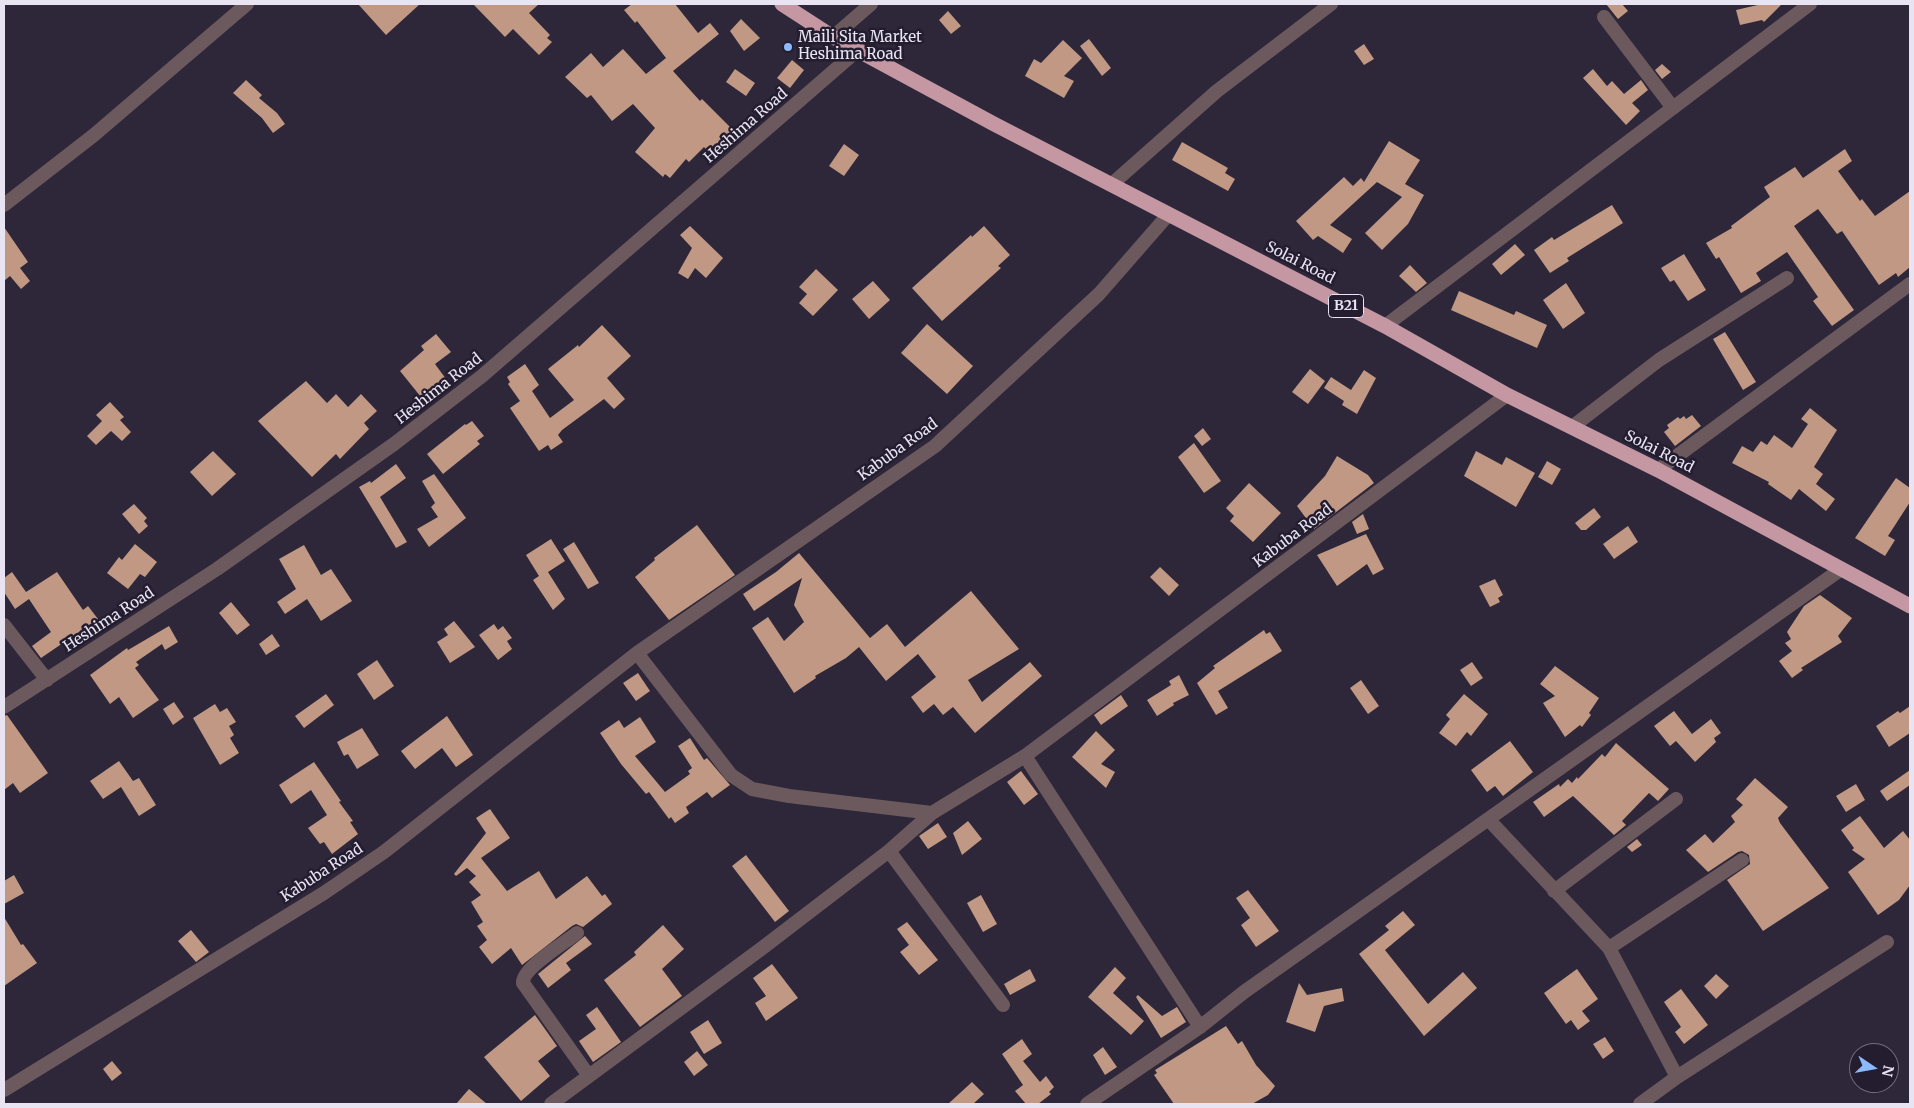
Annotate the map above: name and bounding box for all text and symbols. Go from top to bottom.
place label: Maili Sita Market Heshima Road [798,29,922,64]
marker: Maili Sita Market Heshima Road [782,41,794,53]
street label: Heshima Road [701,85,791,167]
street label: Solai Road [1262,238,1338,288]
road number: B21 [1328,294,1364,318]
street label: Heshima Road [392,350,486,428]
street label: Kabuba Road [855,415,941,485]
street label: Solai Road [1621,427,1697,477]
street label: Kabuba Road [1250,501,1336,571]
street label: Heshima Road [60,584,158,656]
street label: Kabuba Road [278,840,366,906]
north arrow [1849,1043,1899,1093]
text: N [1878,1064,1898,1078]

